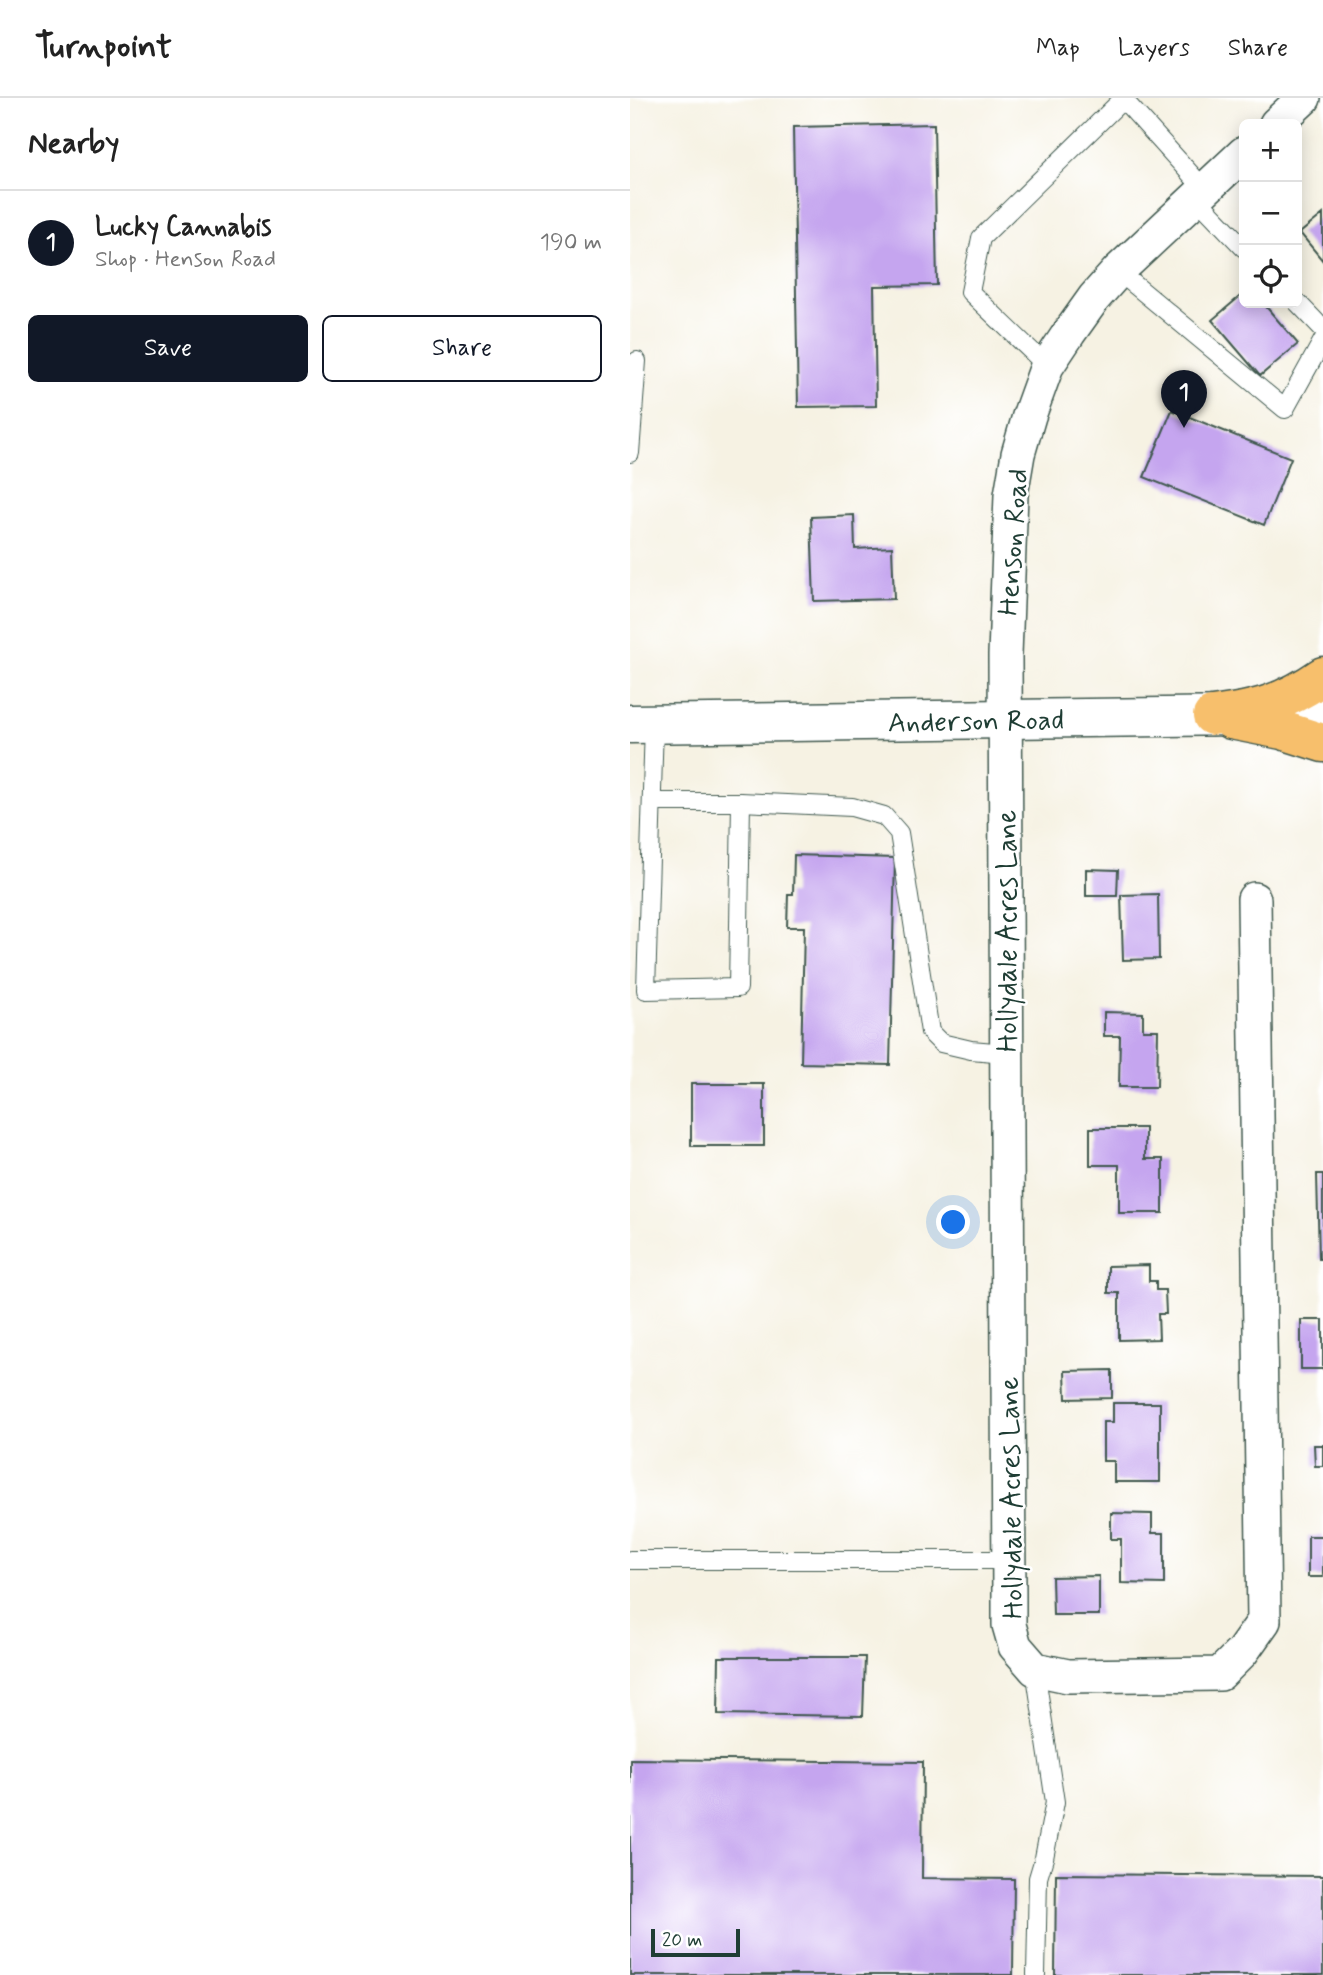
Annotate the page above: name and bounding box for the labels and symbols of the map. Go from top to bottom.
pin: 1 [1161,370,1207,428]
street label: Henson Road [991,467,1038,617]
street label: Anderson Road [888,702,1065,743]
street label: Hollydale Acres Lane [990,810,1027,1052]
your location [936,1205,970,1239]
street label: Hollydale Acres Lane [992,1376,1033,1620]
scale bar [651,1926,740,1958]

